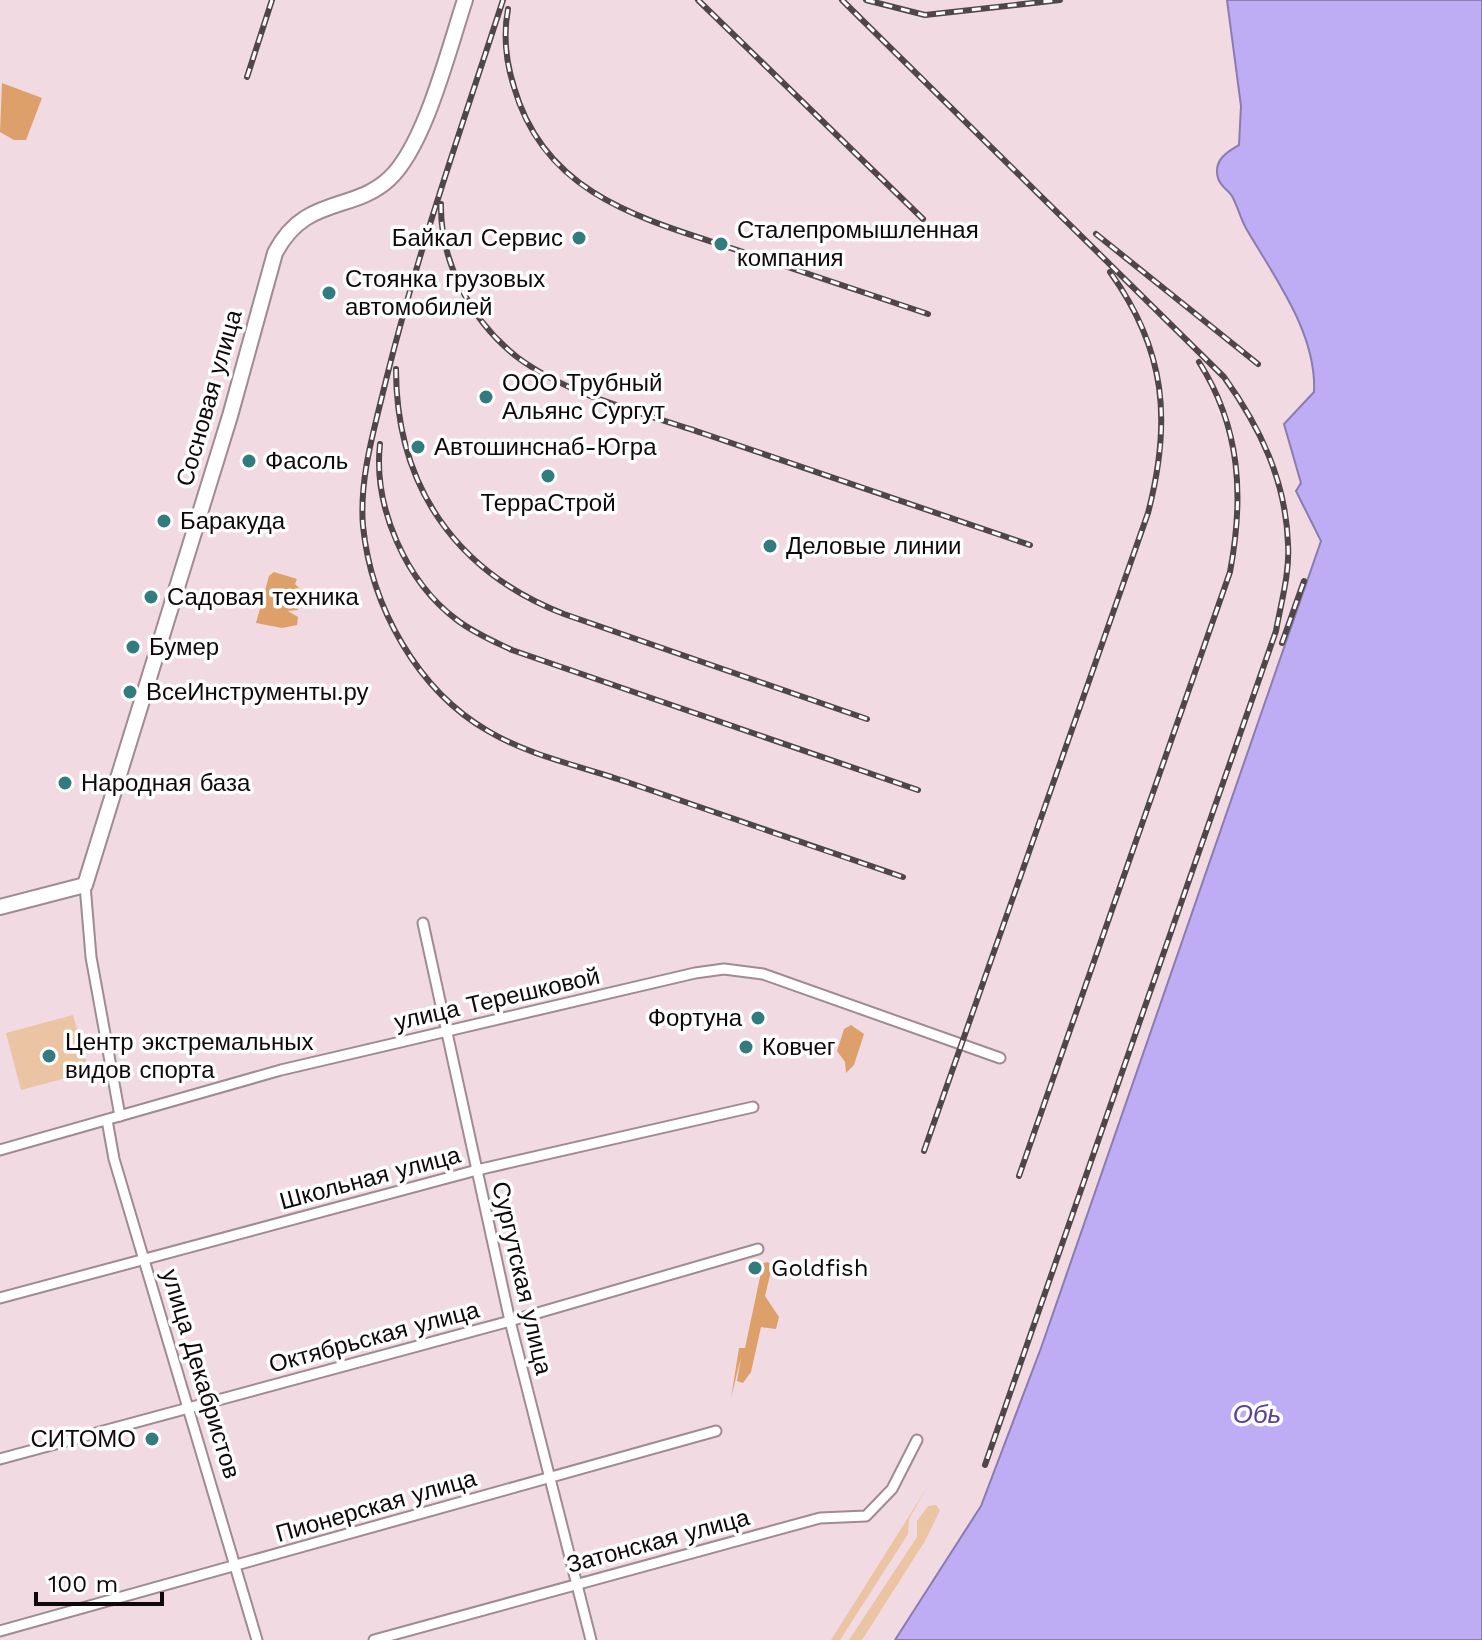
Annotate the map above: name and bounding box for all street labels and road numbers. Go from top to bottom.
street label: Сосновая улица [170,306,248,489]
street label: улица Терешковой [391,962,603,1036]
street label: Школьная улица [277,1140,464,1216]
street label: Сургутская улица [486,1179,558,1378]
street label: улица Декабристов [156,1266,246,1482]
street label: Октябрьская улица [266,1295,483,1379]
street label: Пионерская улица [272,1464,480,1548]
street label: Затонская улица [563,1503,753,1579]

